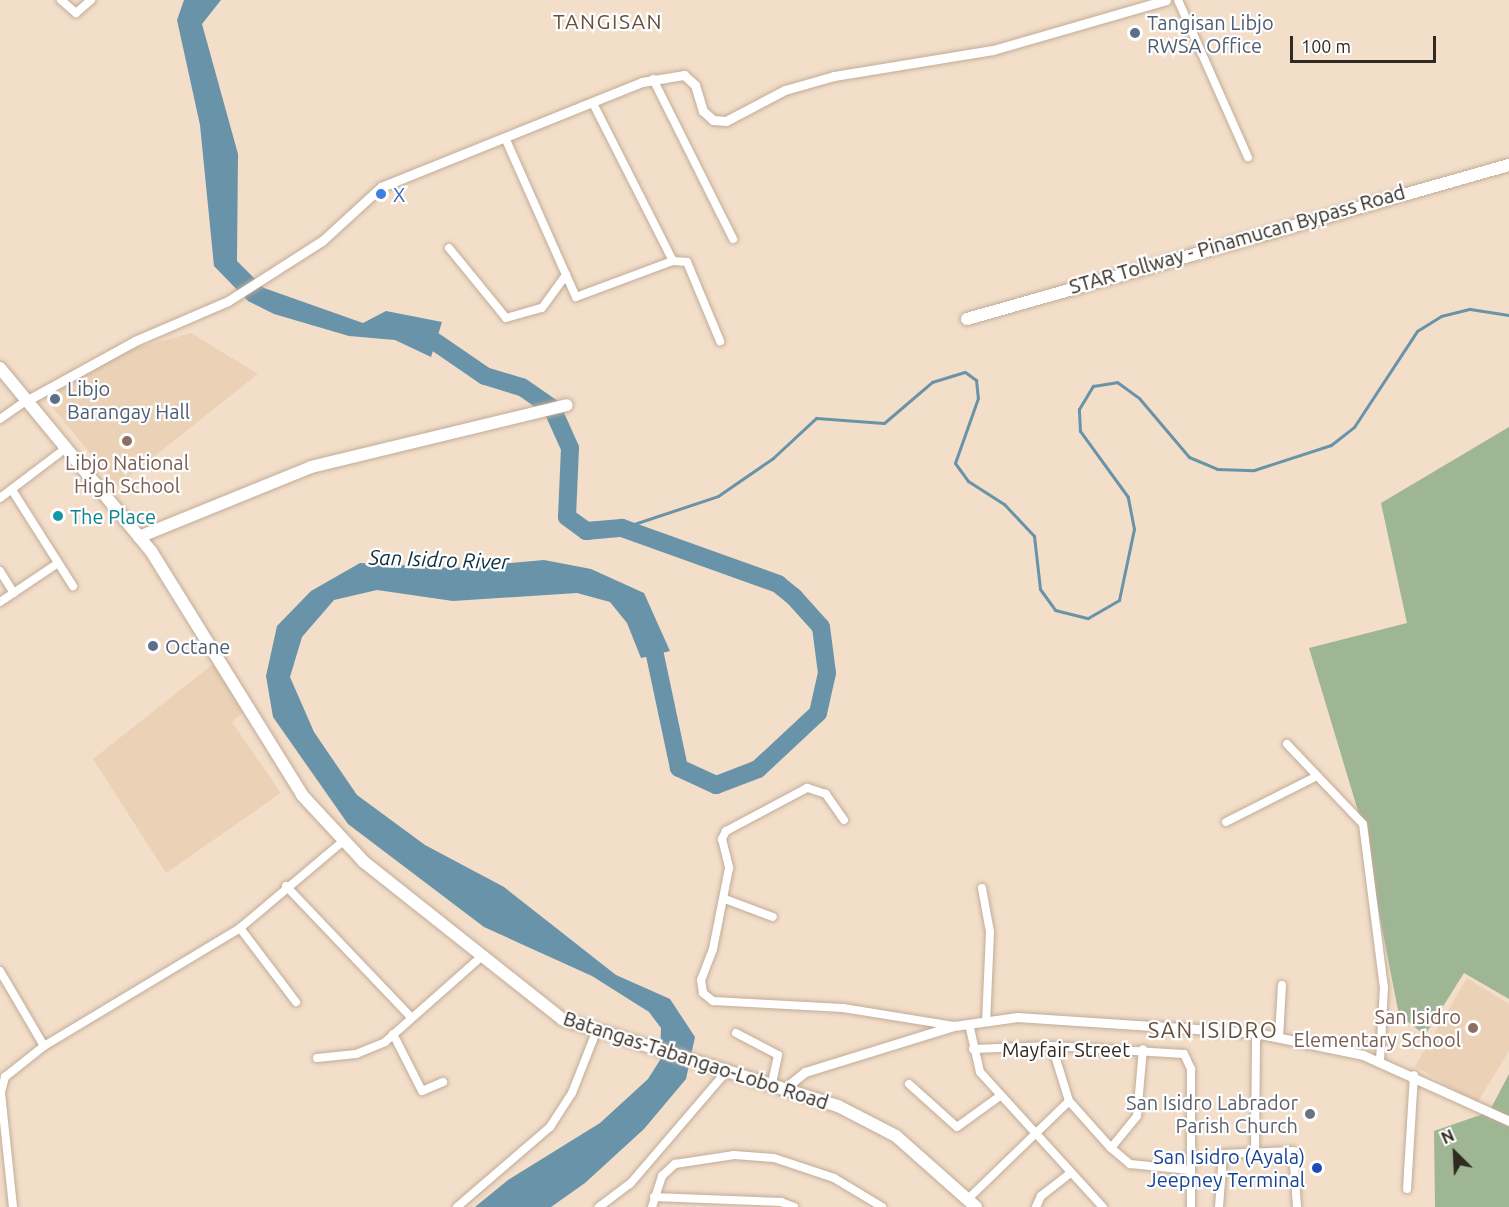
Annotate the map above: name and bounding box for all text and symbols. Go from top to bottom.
district label: TANGISAN [553,8,663,34]
place label: Tangisan Libjo RWSA Office [1147,10,1274,57]
scale bar [1293,24,1438,62]
marker: Tangisan Libjo RWSA Office [1128,26,1142,40]
text: 100 m [1301,36,1351,56]
street label: STAR Tollway - Pinamucan Bypass Road [1066,179,1408,299]
place label: X [393,182,405,206]
marker: X [374,187,388,201]
place label: Libjo Barangay Hall [67,376,190,423]
marker: Libjo Barangay Hall [48,392,62,406]
marker: Libjo National High School [120,434,134,448]
place label: Libjo National High School [65,450,189,497]
place label: The Place [70,504,156,528]
marker: The Place [51,509,65,523]
water label: San Isidro River [368,544,510,574]
place label: Octane [165,634,230,658]
marker: Octane [146,639,160,653]
place label: San Isidro Elementary School [1294,1005,1461,1052]
street label: Batangas-Tabangao-Lobo Road [560,1006,832,1114]
district label: SAN ISIDRO [1148,1017,1278,1043]
marker: San Isidro Elementary School [1466,1021,1480,1035]
street label: Mayfair Street [1002,1037,1130,1061]
place label: San Isidro Labrador Parish Church [1126,1090,1298,1137]
marker: San Isidro Labrador Parish Church [1303,1107,1317,1121]
north arrow [1425,1123,1485,1183]
text: N [1439,1126,1457,1147]
place label: San Isidro (Ayala) Jeepney Terminal [1147,1144,1305,1191]
marker: San Isidro (Ayala) Jeepney Terminal [1310,1161,1324,1175]

